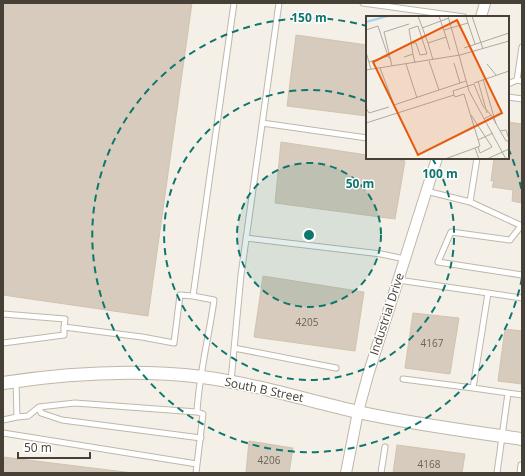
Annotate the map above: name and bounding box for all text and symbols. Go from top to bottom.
text: 150 m [291,9,327,26]
inset map [366,16,509,159]
text: 100 m [422,165,458,182]
text: 50 m [346,175,374,192]
centre of rings [302,228,316,242]
street label: Industrial Drive [365,270,408,357]
house number: 4205 [296,315,319,329]
house number: 4167 [421,336,444,350]
street label: South B Street [223,373,305,406]
scale bar [18,434,90,460]
text: 50 m [24,439,52,456]
house number: 4206 [258,453,281,467]
house number: 4168 [418,457,441,471]

